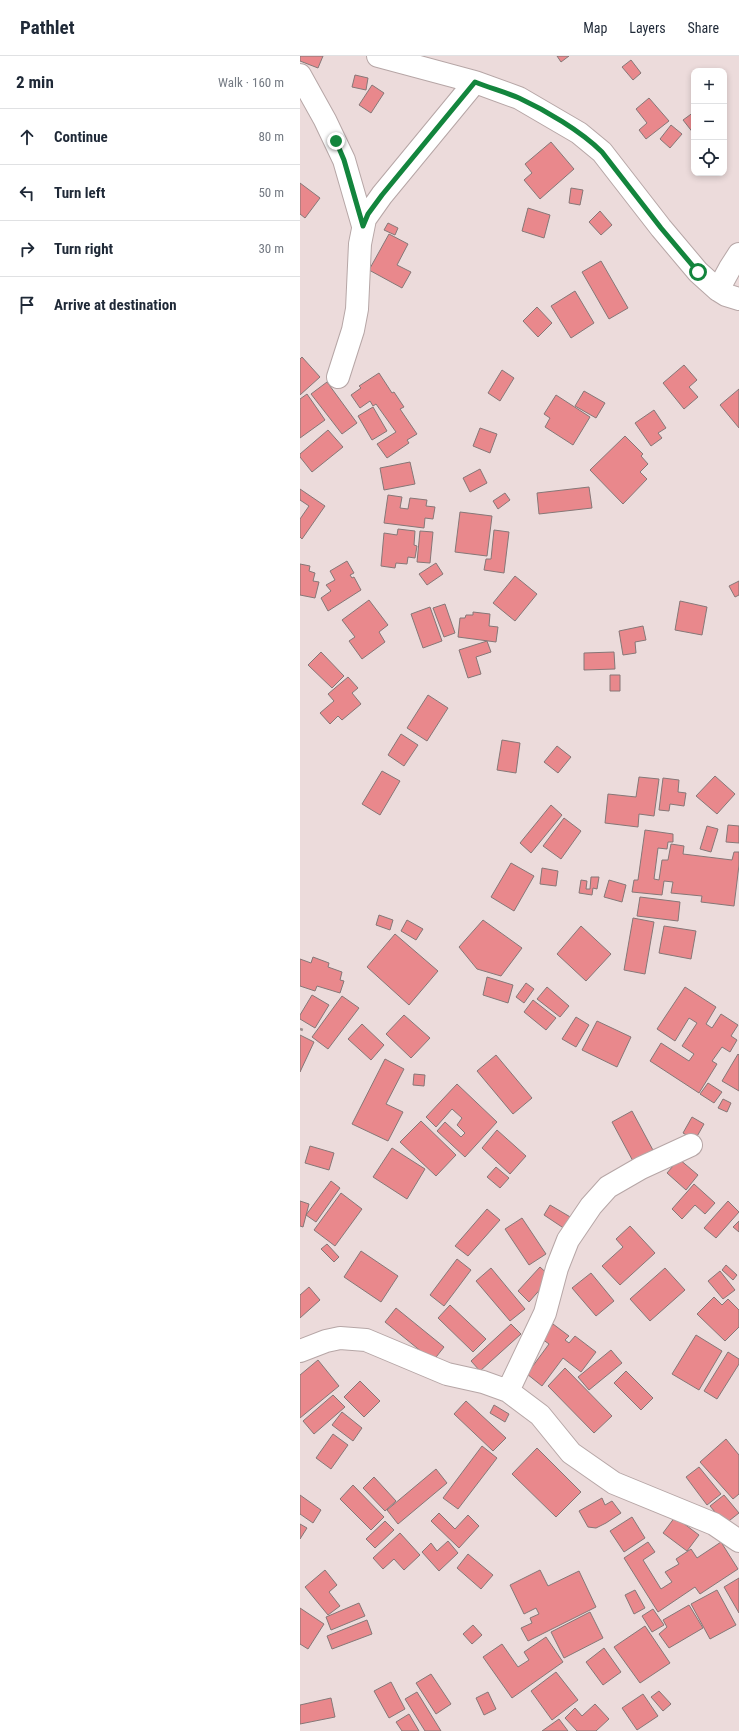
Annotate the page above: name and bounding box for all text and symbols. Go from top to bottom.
text: Pathlet [20,16,75,39]
text: Map [583,20,607,36]
text: Layers [629,20,666,36]
text: Share [688,20,719,36]
map controls [691,68,727,176]
button: + [691,68,727,104]
text: 2 min [16,72,54,92]
text: Walk · 160 m [218,75,284,90]
button: − [691,104,727,140]
icon: ahead [16,126,38,148]
text: Continue [54,128,108,146]
text: 80 m [258,129,284,144]
route end [327,132,345,150]
button: locate [691,140,727,176]
icon: left [16,182,38,204]
text: Turn left [54,184,105,202]
text: 50 m [258,185,284,200]
icon: right [16,238,38,260]
text: Turn right [54,240,113,258]
text: 30 m [258,241,284,256]
route start [689,263,707,281]
icon: arrive [16,294,38,316]
text: Arrive at destination [54,296,177,314]

